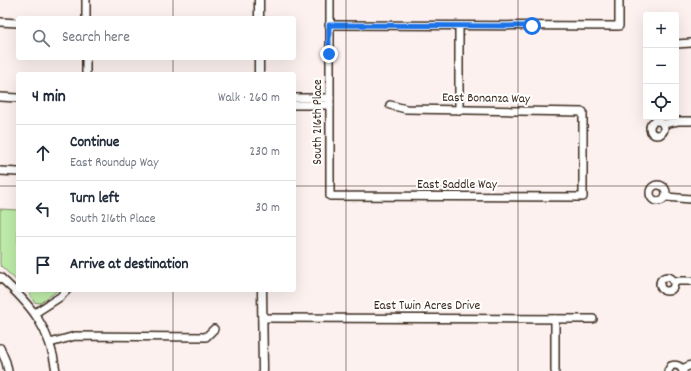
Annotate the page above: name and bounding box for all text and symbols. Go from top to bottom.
map controls [643,12,679,120]
button: + [643,12,679,48]
search box [16,16,296,60]
route start [523,17,541,35]
icon: search [30,27,52,49]
text: Search here [62,27,130,49]
route end [320,45,338,63]
button: − [643,48,679,84]
street label: South 216th Place [309,79,328,165]
button: locate [643,84,679,120]
text: 4 min [32,86,66,110]
text: Walk · 260 m [218,89,280,108]
street label: East Bonanza Way [442,89,531,109]
text: Continue [70,132,119,154]
icon: ahead [32,142,54,164]
text: 230 m [250,143,280,162]
text: East Roundup Way [70,154,158,173]
street label: East Saddle Way [417,176,498,195]
text: Turn left [70,188,119,210]
icon: left [32,198,54,220]
text: 30 m [255,199,280,218]
text: South 216th Place [70,210,156,229]
icon: arrive [32,254,54,276]
text: Arrive at destination [70,254,188,276]
street label: East Twin Acres Drive [374,297,481,316]

